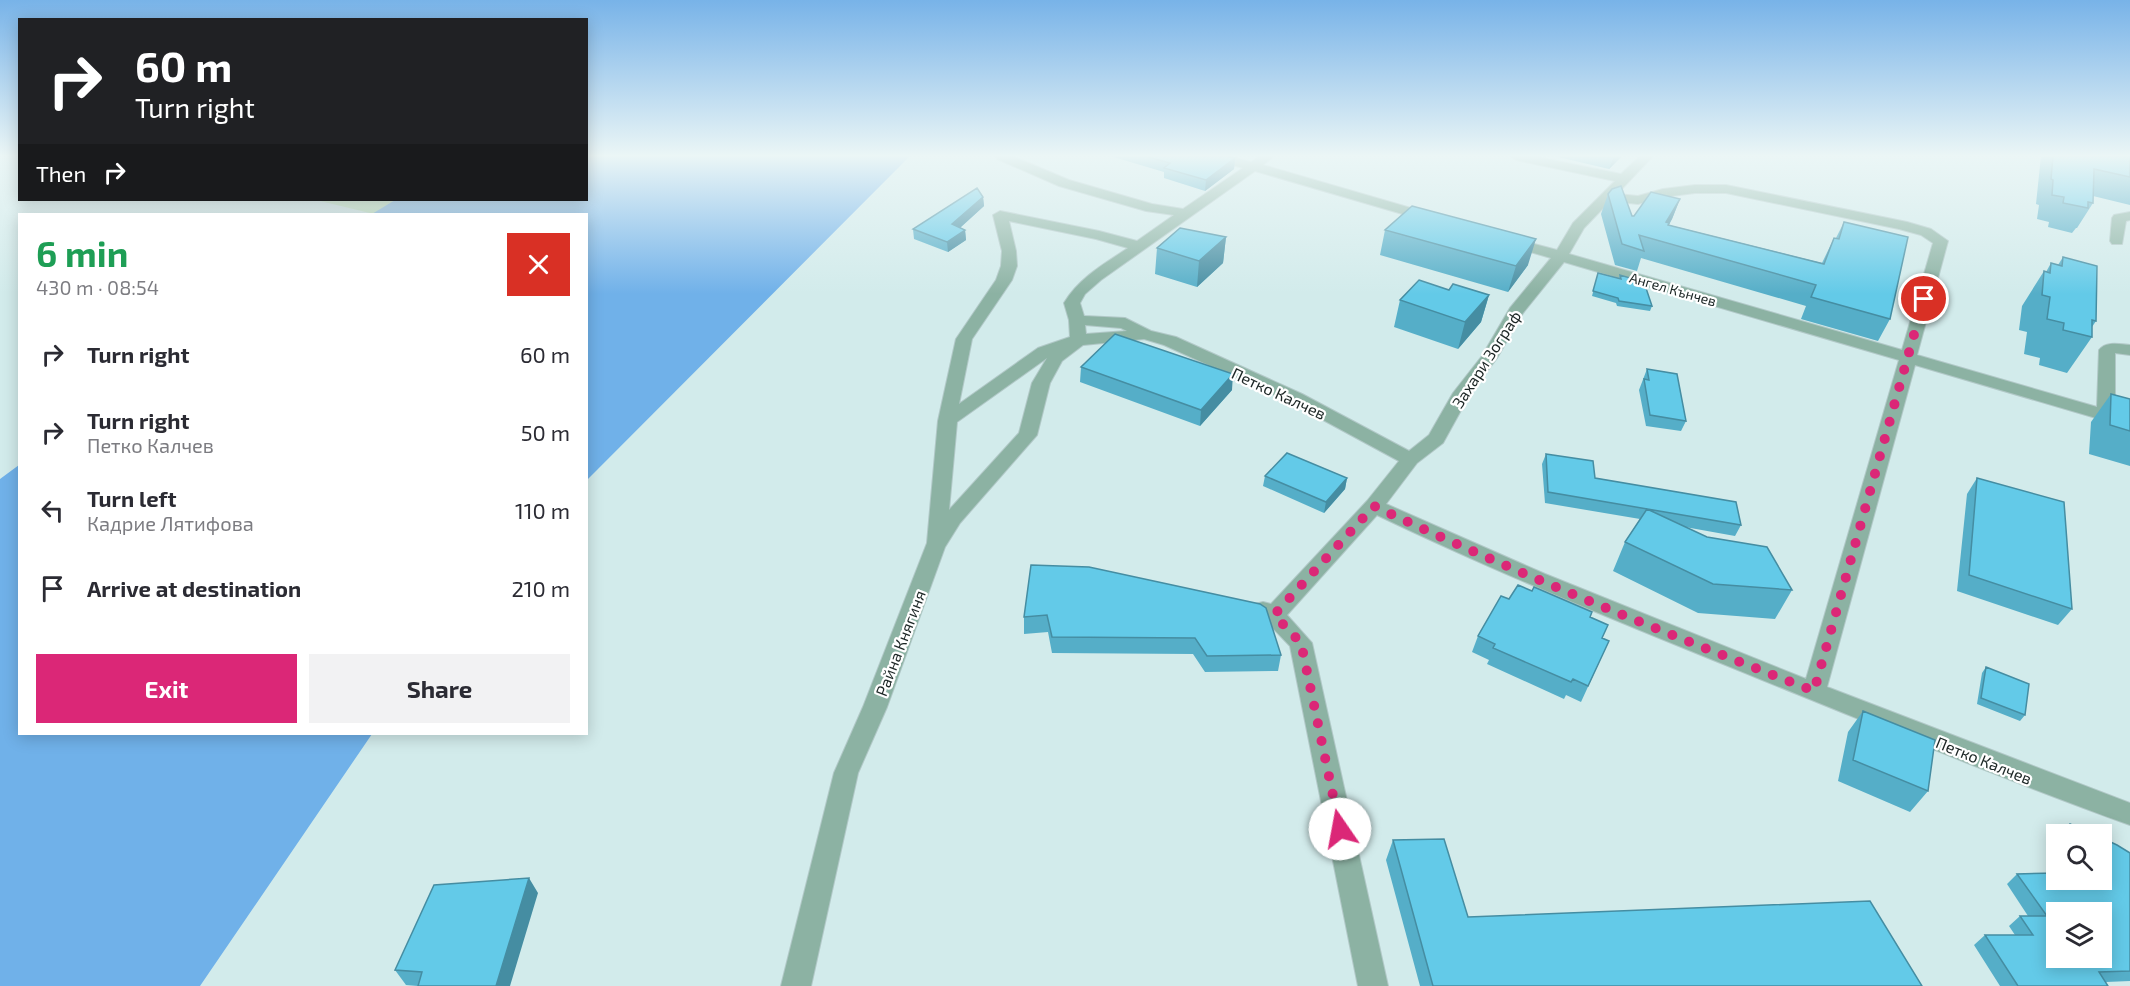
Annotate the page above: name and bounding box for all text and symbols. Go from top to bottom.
text: 60 m [135,40,232,90]
icon: right [36,42,114,120]
text: Turn right [135,91,255,123]
icon: right [98,156,131,189]
text: Then [36,160,86,186]
text: 6 min [36,231,128,274]
button: close [507,233,570,296]
street label: Ангел Кънчев [1628,268,1718,310]
pin [1898,273,1949,324]
text: 430 m · 08:54 [36,275,159,299]
icon: arrive [1907,282,1940,315]
street label: Захари Зограф [1447,307,1525,411]
icon: right [36,338,69,371]
text: Turn right [87,341,189,367]
text: 60 m [520,341,570,367]
street label: Петко Калчев [1229,363,1329,423]
text: Turn right [87,407,189,433]
icon: right [36,416,69,449]
text: 50 m [521,419,570,445]
text: Петко Калчев [87,433,214,457]
text: Turn left [87,485,176,511]
icon: left [36,494,69,527]
text: 110 m [515,497,570,523]
text: Кадрие Лятифова [87,511,254,535]
icon: arrive [36,572,69,605]
text: Arrive at destination [87,575,301,601]
text: 210 m [511,575,570,601]
street label: Райна Княгиня [871,587,929,699]
button: Exit [36,654,297,723]
button: Share [309,654,570,723]
street label: Петко Калчев [1933,732,2035,788]
position arrow [1308,797,1372,861]
map controls [2046,824,2112,968]
button: search [2046,824,2112,890]
button: layers [2046,902,2112,968]

